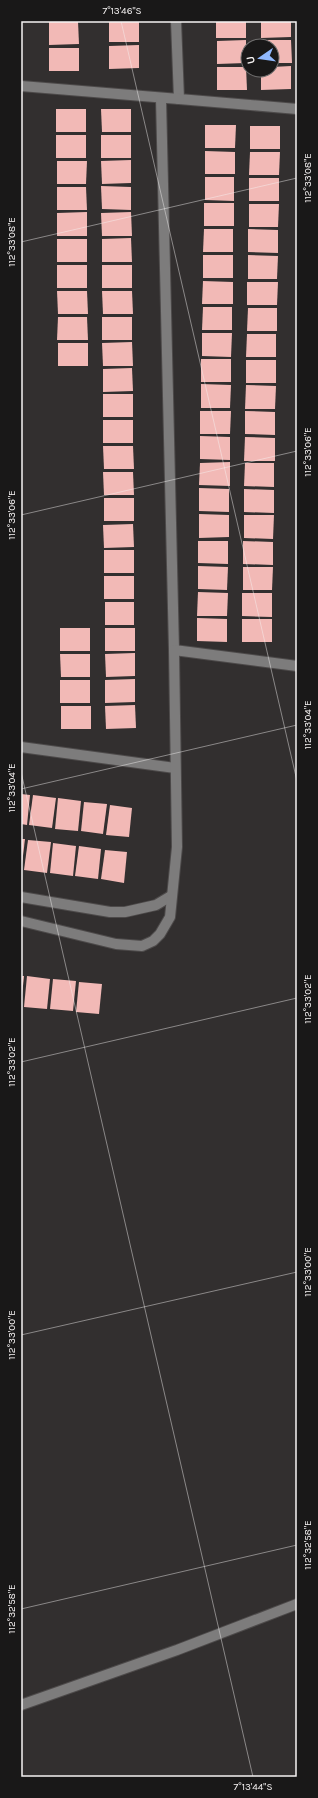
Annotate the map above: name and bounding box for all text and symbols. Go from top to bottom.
text: 7°13'46"S [102,5,142,17]
north arrow [240,38,280,78]
text: U [244,55,258,65]
text: 112°33'08"E [302,153,314,203]
text: 112°33'08"E [6,217,18,267]
text: 112°33'06"E [302,427,314,477]
text: 112°33'06"E [6,490,18,540]
text: 112°33'04"E [302,700,314,750]
text: 112°33'04"E [6,763,18,813]
text: 112°33'02"E [302,974,314,1024]
text: 112°33'02"E [6,1037,18,1087]
text: 112°33'00"E [302,1247,314,1297]
text: 112°33'00"E [6,1310,18,1360]
text: 112°32'58"E [302,1520,314,1570]
text: 112°32'58"E [6,1584,18,1634]
text: 7°13'44"S [234,1781,272,1793]

